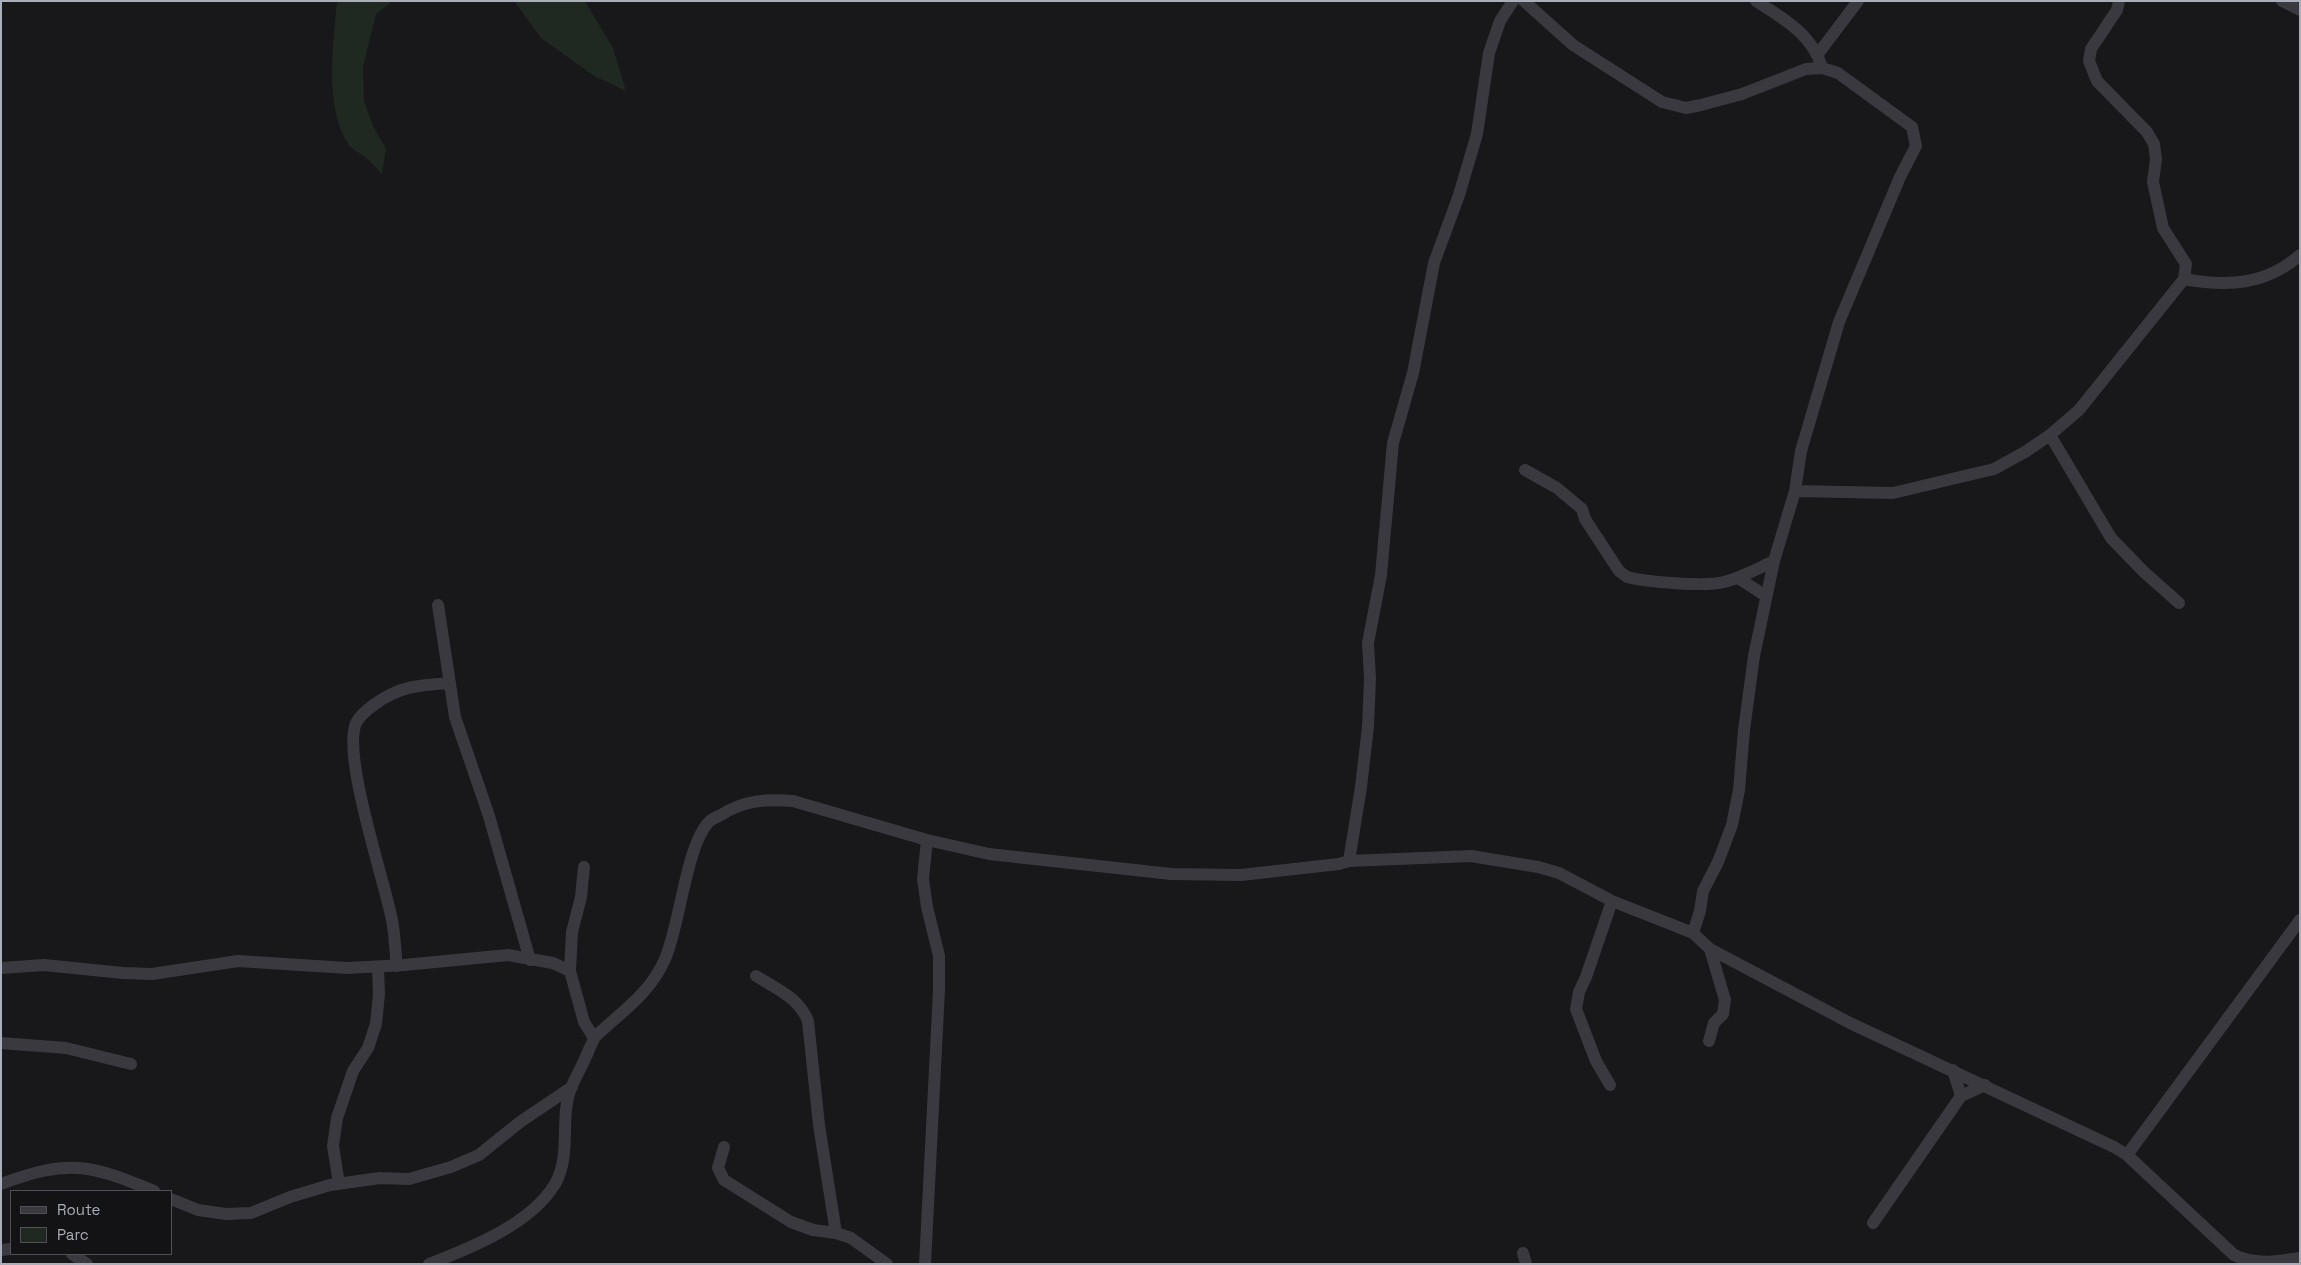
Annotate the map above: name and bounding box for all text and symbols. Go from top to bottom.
legend [10,1190,172,1255]
text: Route [57,1200,100,1219]
text: Parc [57,1225,89,1244]

